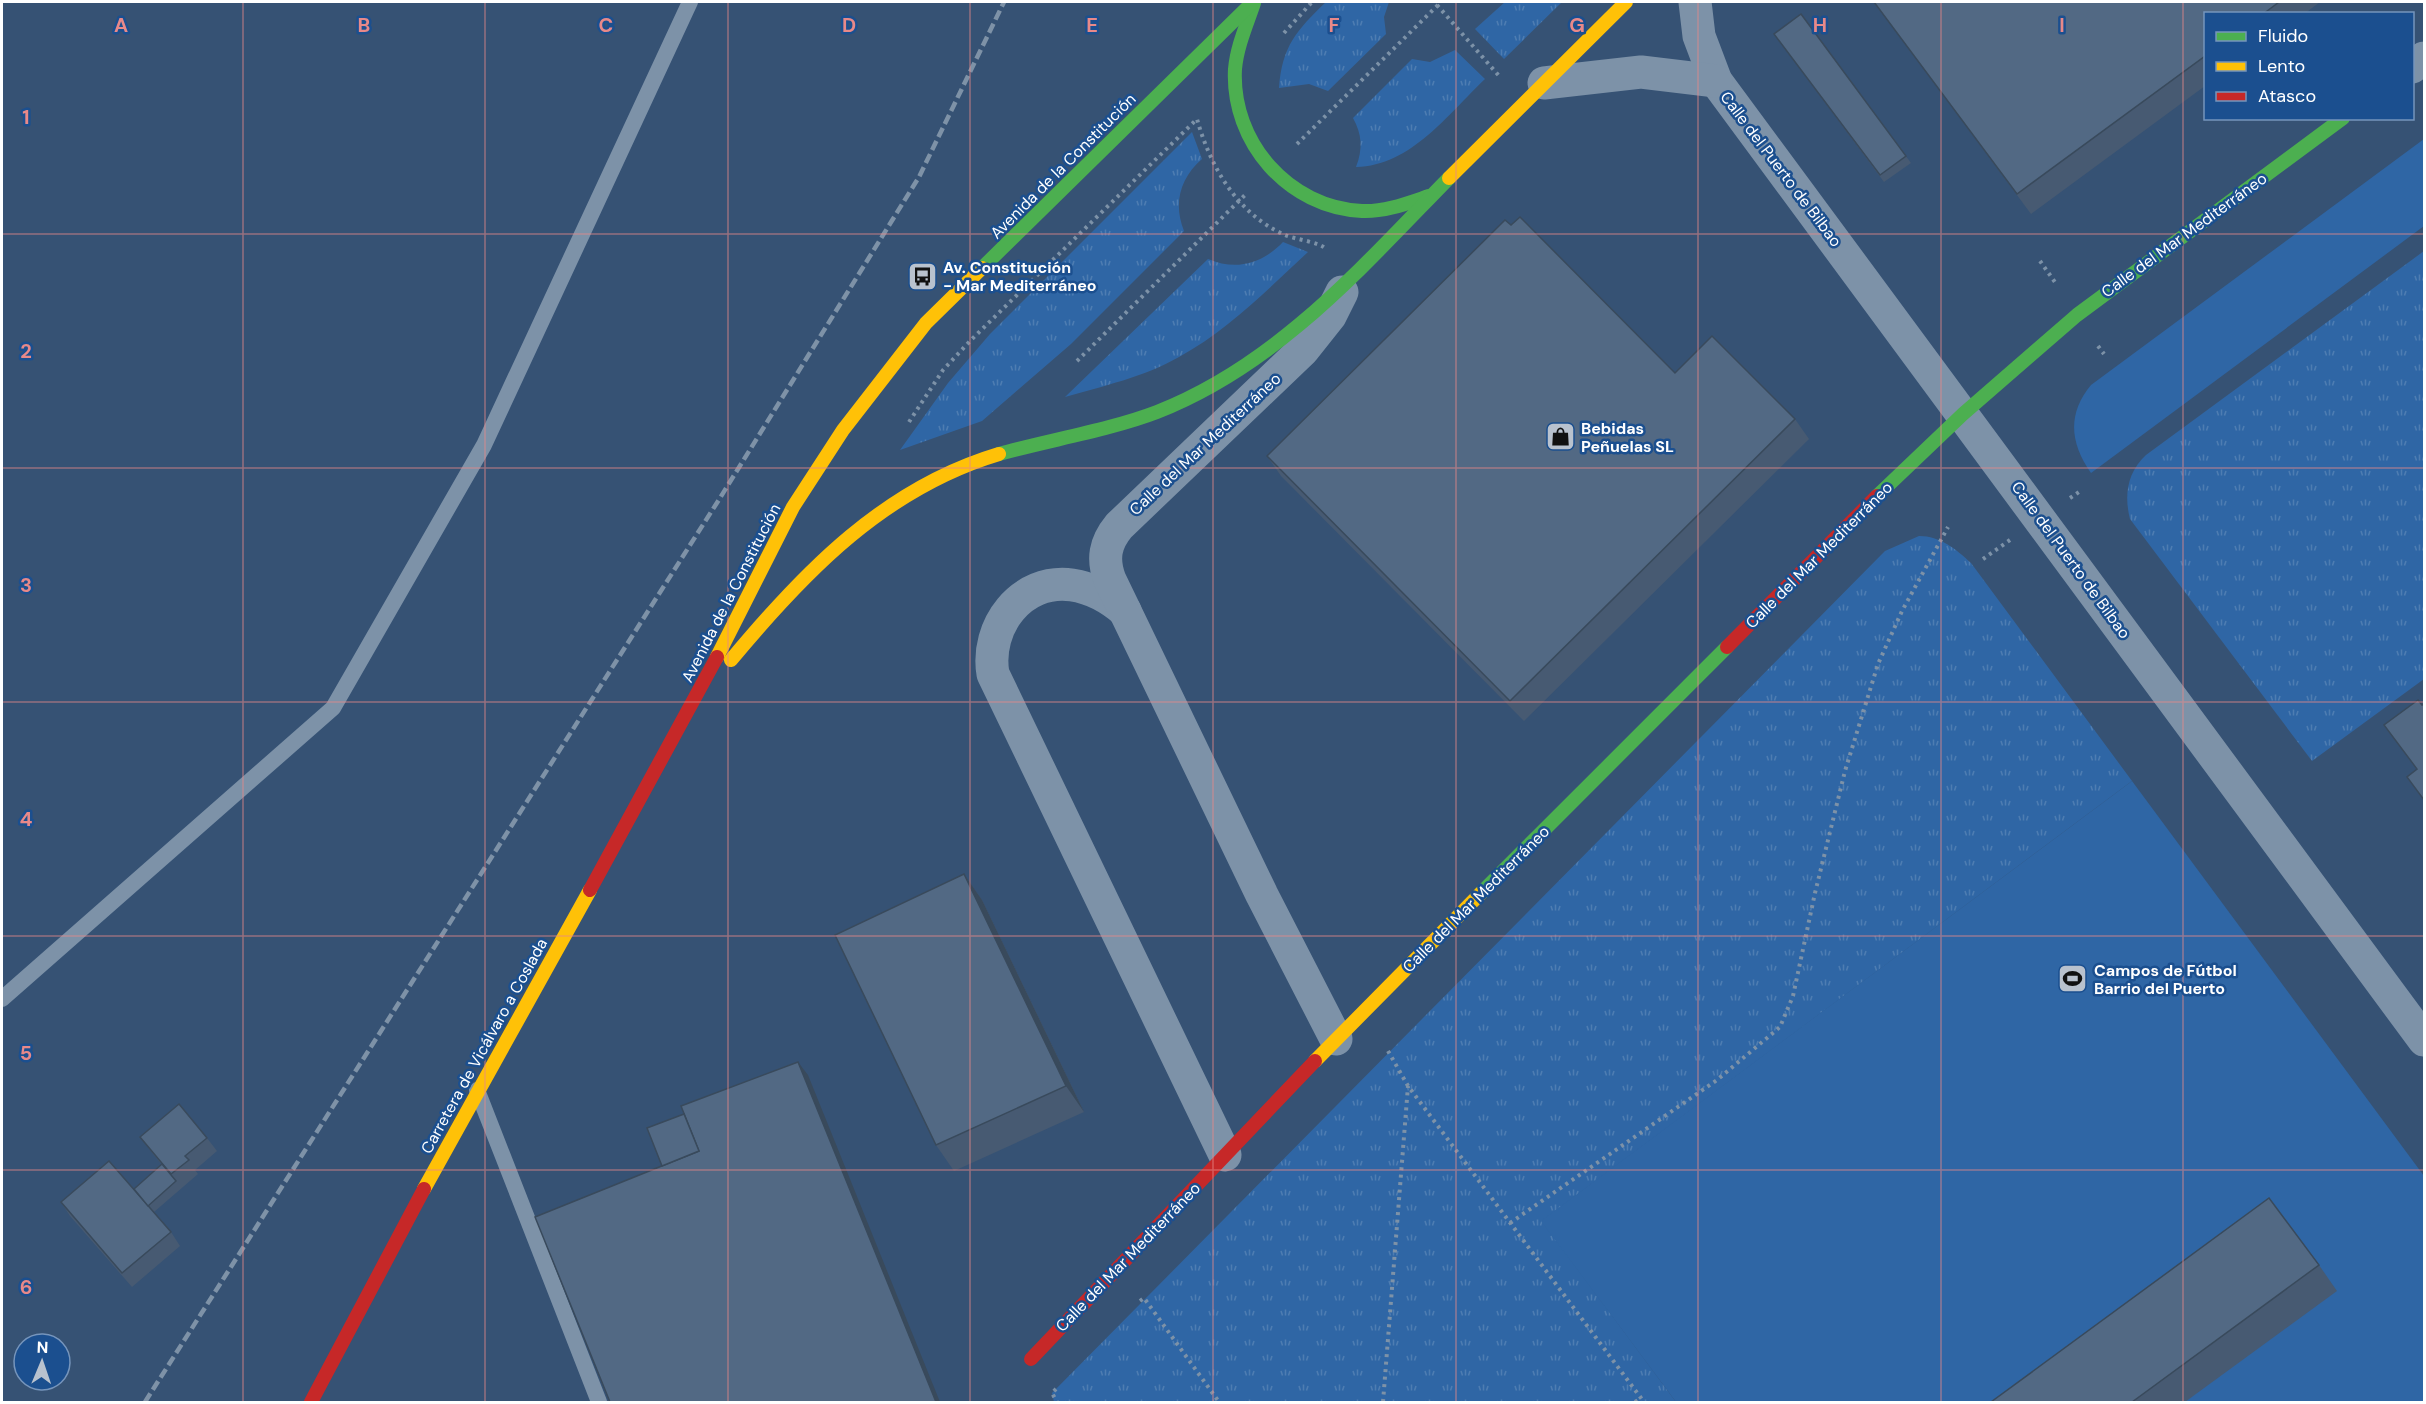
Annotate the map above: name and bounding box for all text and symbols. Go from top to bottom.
text: A [114,12,128,38]
text: B [358,12,370,38]
text: C [599,12,613,38]
text: D [842,12,856,38]
text: E [1086,12,1098,38]
text: F [1328,12,1340,38]
text: G [1569,12,1585,38]
text: H [1813,12,1827,38]
text: I [2059,12,2065,38]
legend [2204,12,2414,120]
text: Fluido [2258,24,2308,48]
text: Lento [2258,54,2305,78]
text: Atasco [2258,84,2316,108]
street label: Calle del Puerto de Bilbao [1716,87,1846,251]
street label: Avenida de la Constitución [986,89,1140,243]
text: 1 [22,104,30,130]
street label: Calle del Mar Mediterráneo [2097,168,2271,302]
place label: Av. Constitución - Mar Mediterráneo [943,257,1097,296]
bus stop icon: Av. Constitución - Mar Mediterráneo [906,260,938,292]
text: 2 [20,338,32,364]
street label: Calle del Mar Mediterráneo [1125,368,1285,520]
place label: Bebidas Peñuelas SL [1581,418,1674,457]
shop icon: Bebidas Peñuelas SL [1544,421,1576,453]
street label: Calle del Mar Mediterráneo [1741,477,1897,633]
street label: Calle del Puerto de Bilbao [2007,477,2135,643]
street label: Avenida de la Constitución [677,500,785,686]
text: 3 [20,572,32,598]
text: 4 [20,806,33,832]
street label: Calle del Mar Mediterráneo [1398,821,1554,977]
street label: Carretera de Vicálvaro a Coslada [416,935,552,1157]
place label: Campos de Fútbol Barrio del Puerto [2094,960,2237,999]
sports icon: Campos de Fútbol Barrio del Puerto [2057,963,2089,995]
text: 5 [20,1040,32,1066]
street label: Calle del Mar Mediterráneo [1051,1178,1205,1336]
text: 6 [20,1274,32,1300]
north arrow [12,1332,72,1392]
text: N [36,1337,49,1358]

